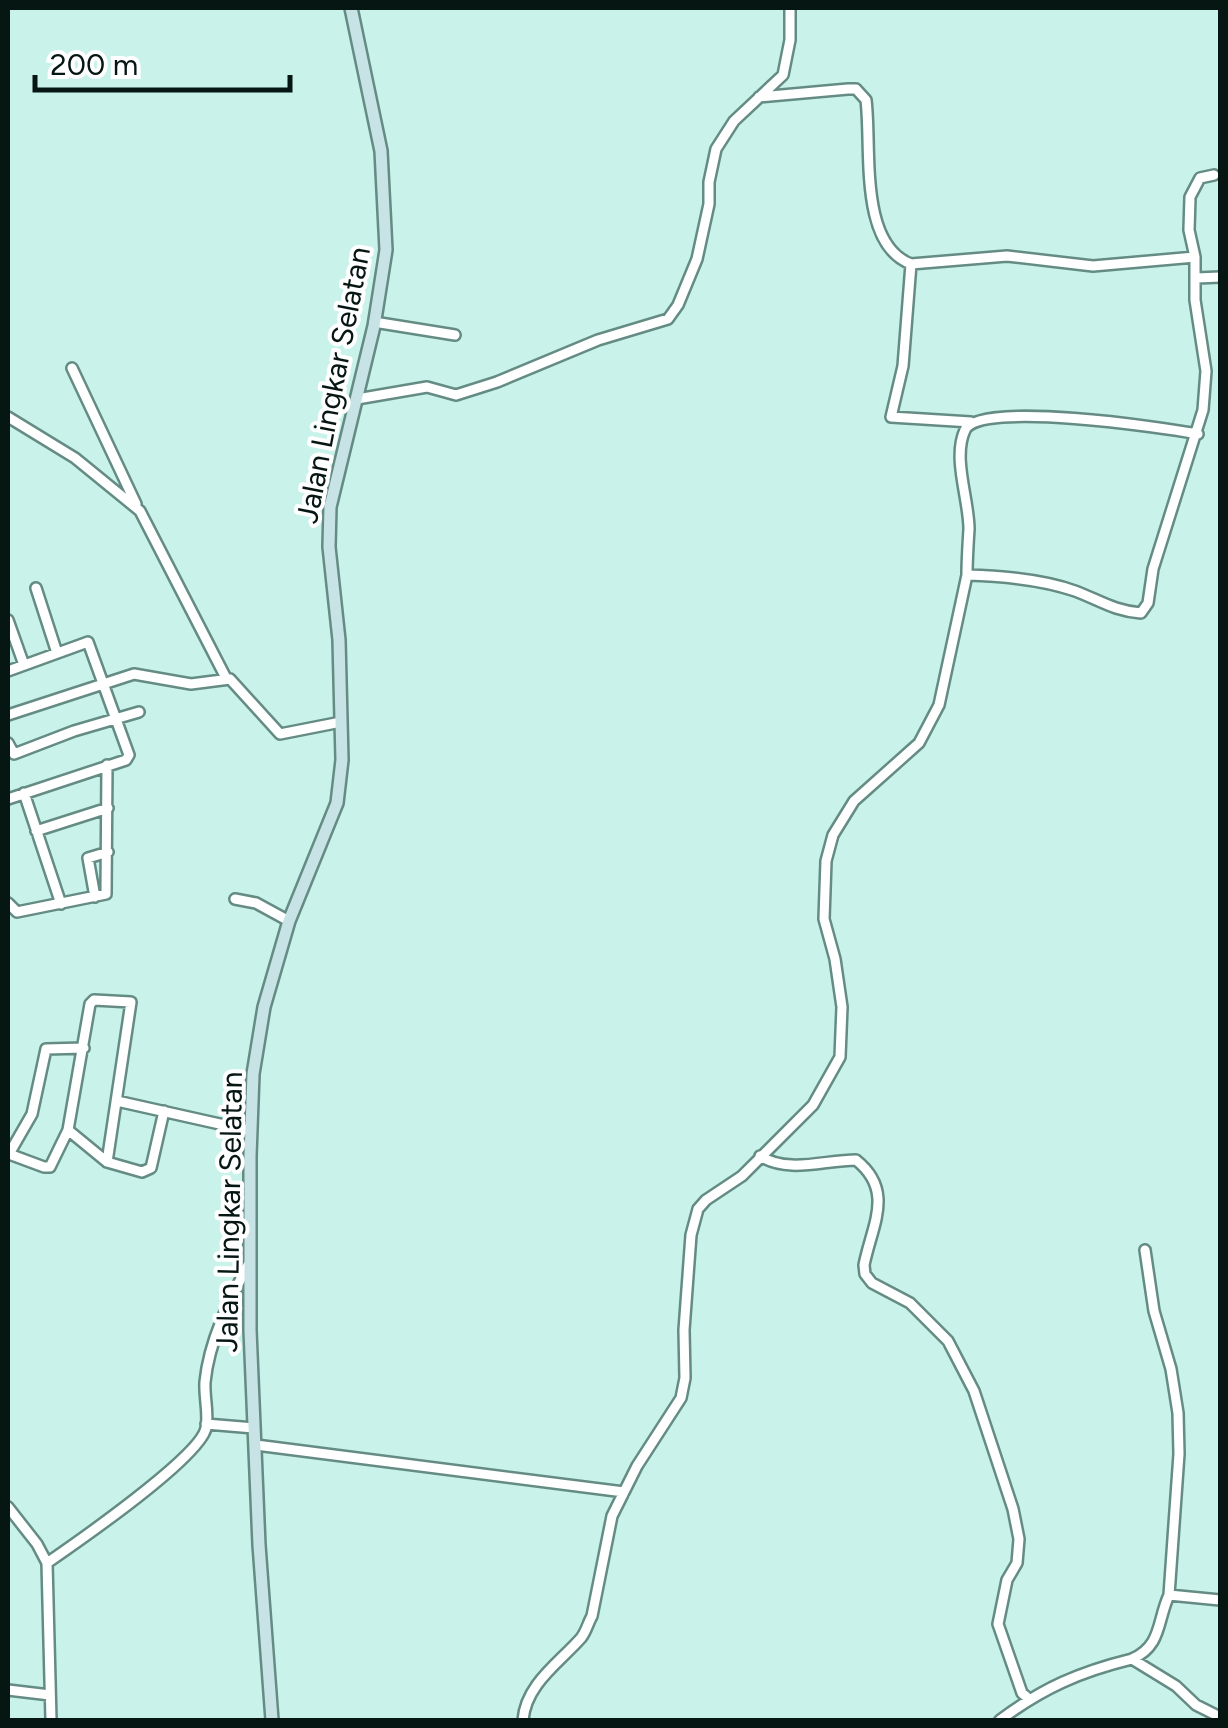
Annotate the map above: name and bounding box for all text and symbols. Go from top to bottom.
scale bar [35,30,290,92]
text: 200 m [50,46,138,83]
street label: Jalan Lingkar Selatan [288,244,378,526]
street label: Jalan Lingkar Selatan [208,1071,250,1353]

